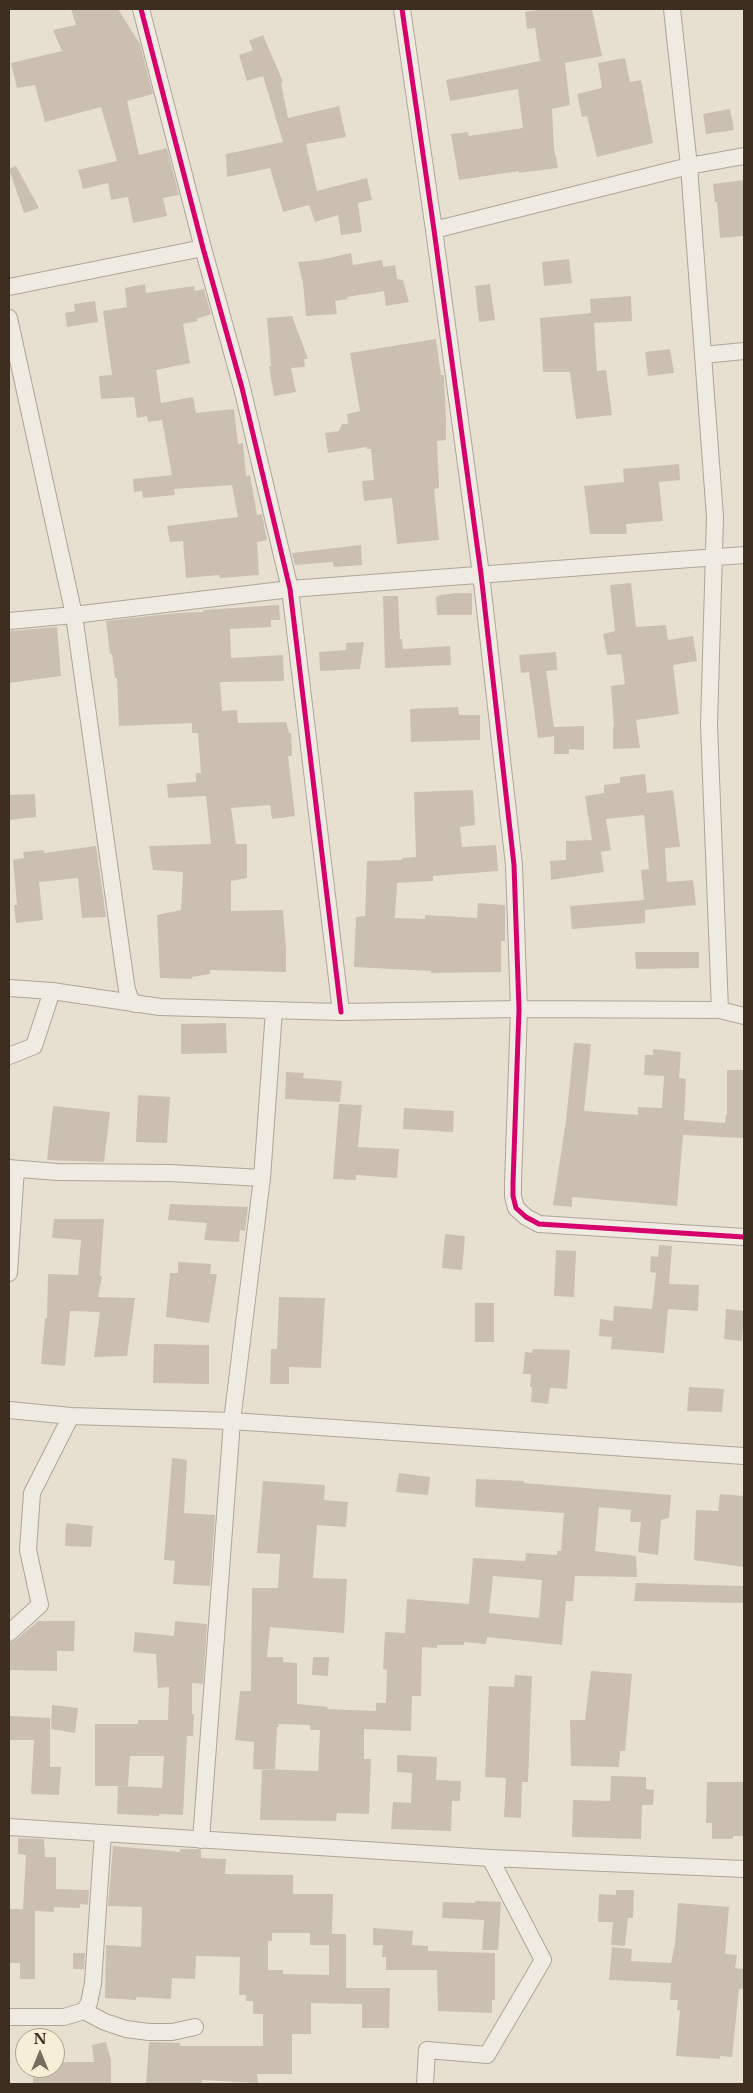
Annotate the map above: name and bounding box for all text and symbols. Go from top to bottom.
north arrow [15,2028,65,2078]
text: N [33,2030,47,2048]

